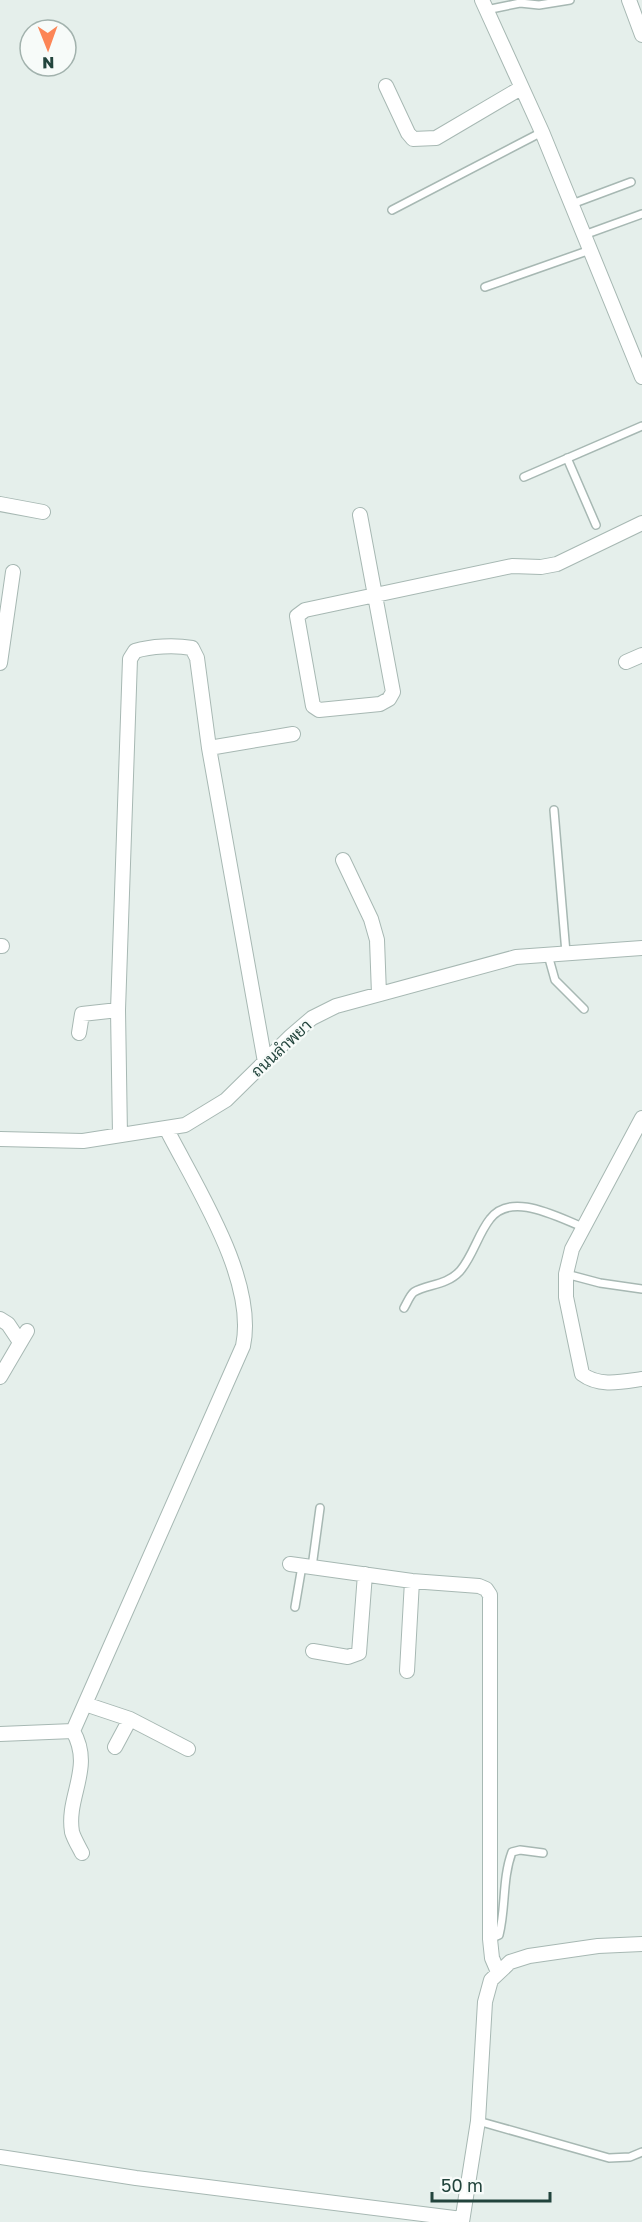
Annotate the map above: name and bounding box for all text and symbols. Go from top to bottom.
north arrow [18,18,78,78]
text: N [42,53,55,73]
street label: ถนนลำพยา [247,1015,315,1081]
scale bar [432,2165,550,2203]
text: 50 m [441,2174,483,2196]

